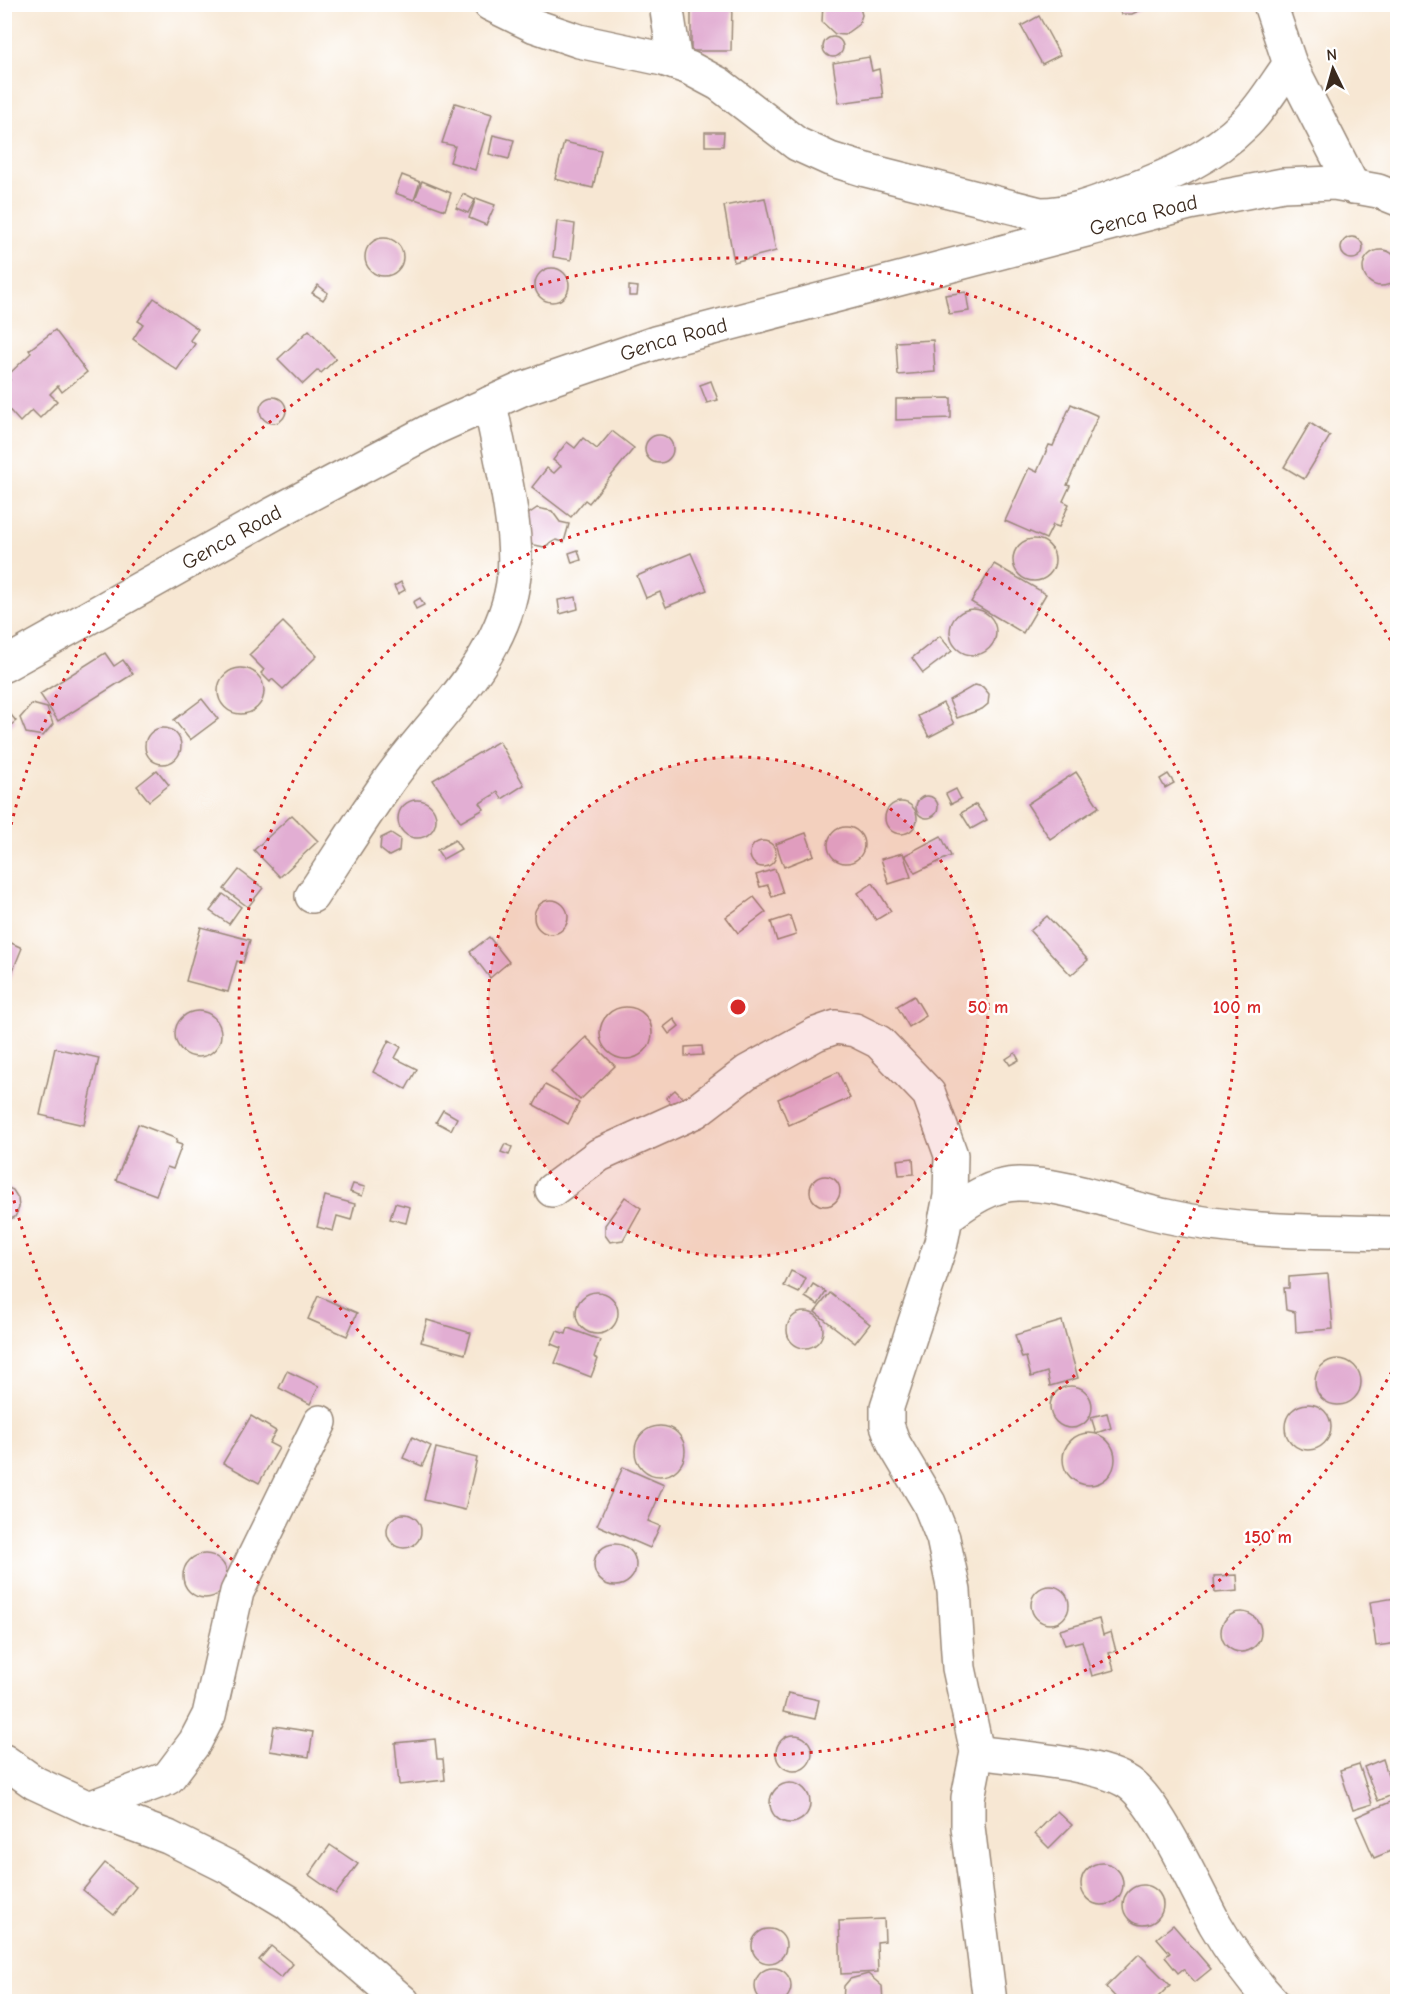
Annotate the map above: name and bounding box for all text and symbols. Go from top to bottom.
north arrow [1303,39,1363,99]
text: N [1326,46,1338,64]
street label: Genca Road [1087,190,1199,241]
street label: Genca Road [617,313,730,366]
street label: Genca Road [178,500,286,575]
centre of rings [728,997,748,1017]
text: 50 m [968,997,1008,1018]
text: 100 m [1213,997,1261,1018]
text: 150 m [1244,1527,1292,1548]

